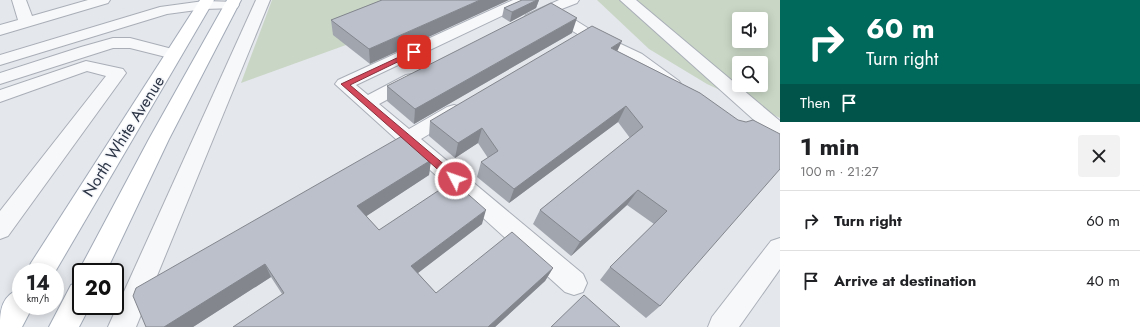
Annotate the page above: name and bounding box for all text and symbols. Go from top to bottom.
text: 60 m [866,8,935,49]
map controls [732,12,768,92]
button: sound [732,12,768,48]
icon: right [800,16,852,68]
pin [397,35,431,69]
icon: arrive [403,41,425,63]
text: Turn right [866,46,938,72]
button: search [732,56,768,92]
street label: North White Avenue [77,71,170,201]
text: Then [800,92,830,114]
icon: arrive [838,92,860,114]
text: 1 min [800,129,860,164]
button: close [1078,135,1120,177]
position arrow [434,158,476,200]
text: 100 m · 21:27 [800,162,879,181]
icon: right [800,210,822,232]
text: Turn right [834,210,902,232]
text: 60 m [1086,210,1120,232]
speed limit sign: 20 [72,263,124,315]
text: 14 [26,269,50,298]
icon: arrive [800,270,822,292]
text: Arrive at destination [834,270,976,292]
text: 40 m [1086,270,1120,292]
text: km/h [27,291,49,306]

